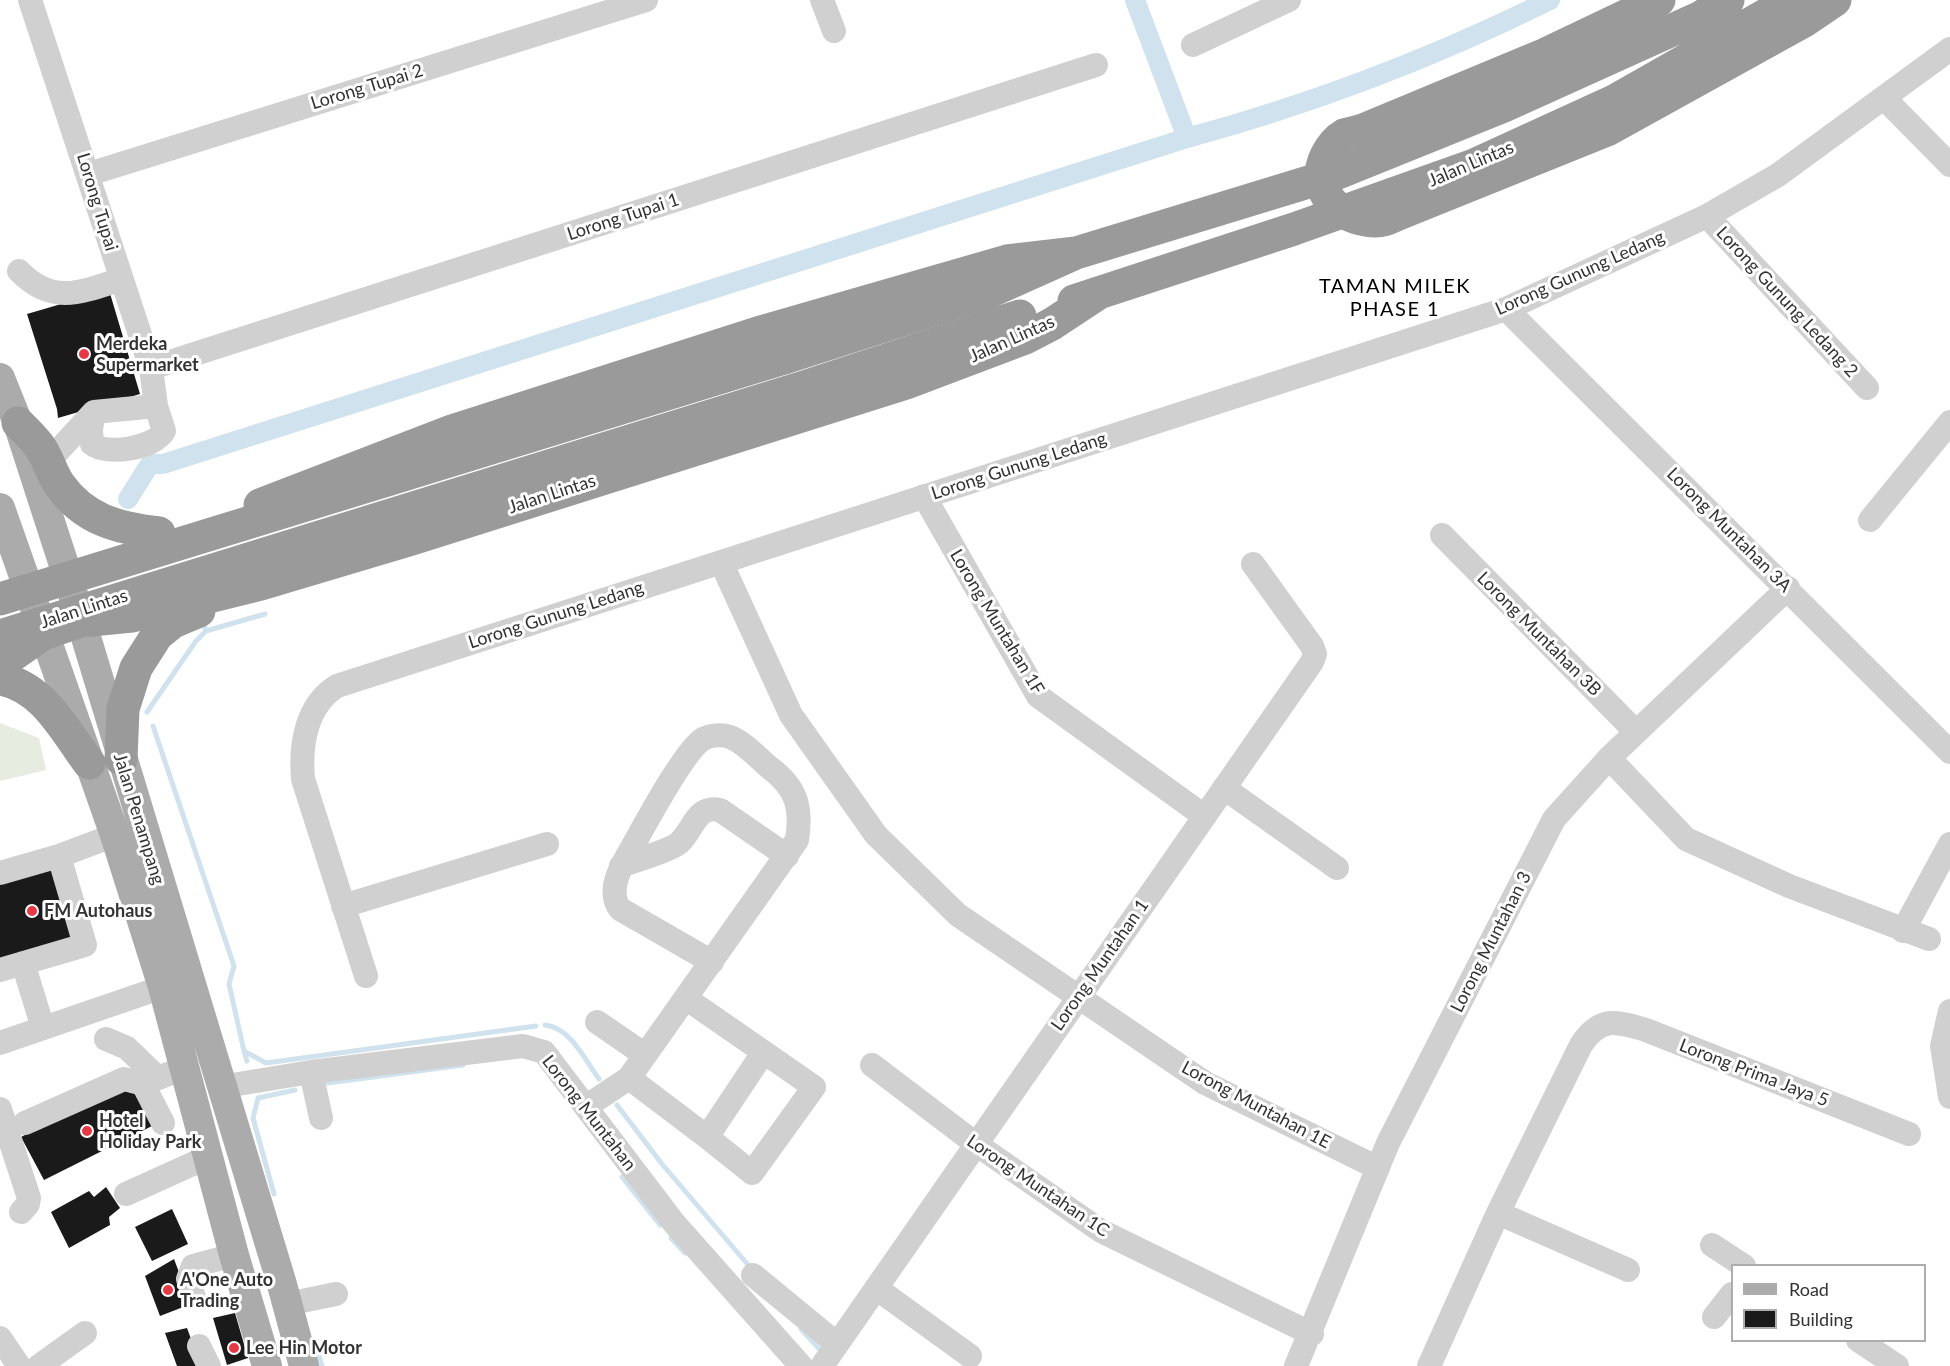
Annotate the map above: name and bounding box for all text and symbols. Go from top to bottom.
street label: Lorong Tupai 2 [308,60,426,114]
street label: Jalan Lintas [1425,136,1517,192]
street label: Lorong Tupai [72,150,122,254]
street label: Lorong Tupai 1 [564,189,682,245]
street label: Lorong Gunung Ledang 2 [1712,222,1862,382]
street label: Lorong Gunung Ledang [1492,226,1668,320]
district label: TAMAN MILEK PHASE 1 [1319,275,1471,322]
street label: Jalan Lintas [966,311,1058,367]
place label: Merdeka Supermarket [96,333,199,376]
marker: Merdeka Supermarket [77,347,91,361]
street label: Lorong Gunung Ledang [929,427,1109,505]
street label: Lorong Muntahan 3A [1662,463,1796,597]
street label: Jalan Lintas [506,470,598,518]
street label: Lorong Muntahan 1F [945,546,1049,698]
street label: Lorong Muntahan 3B [1472,567,1606,701]
street label: Lorong Gunung Ledang [466,576,646,654]
street label: Jalan Lintas [38,585,130,633]
street label: Jalan Penampang [109,751,169,887]
street label: Lorong Muntahan 3 [1446,868,1536,1016]
street label: Lorong Muntahan 1 [1047,895,1153,1035]
place label: FM Autohaus [44,900,152,922]
marker: FM Autohaus [25,904,39,918]
street label: Lorong Prima Jaya 5 [1676,1035,1832,1111]
street label: Lorong Muntahan [537,1051,641,1175]
street label: Lorong Muntahan 1E [1178,1057,1334,1153]
place label: Hotel Holiday Park [99,1110,201,1152]
marker: Hotel Holiday Park [80,1124,94,1138]
street label: Lorong Muntahan 1C [963,1130,1113,1242]
legend [1731,1264,1926,1342]
place label: A'One Auto Trading [180,1269,273,1312]
text: Road [1789,1278,1829,1300]
marker: A'One Auto Trading [161,1283,175,1297]
text: Building [1789,1308,1853,1330]
place label: Lee Hin Motor [246,1337,362,1359]
marker: Lee Hin Motor [227,1341,241,1355]

